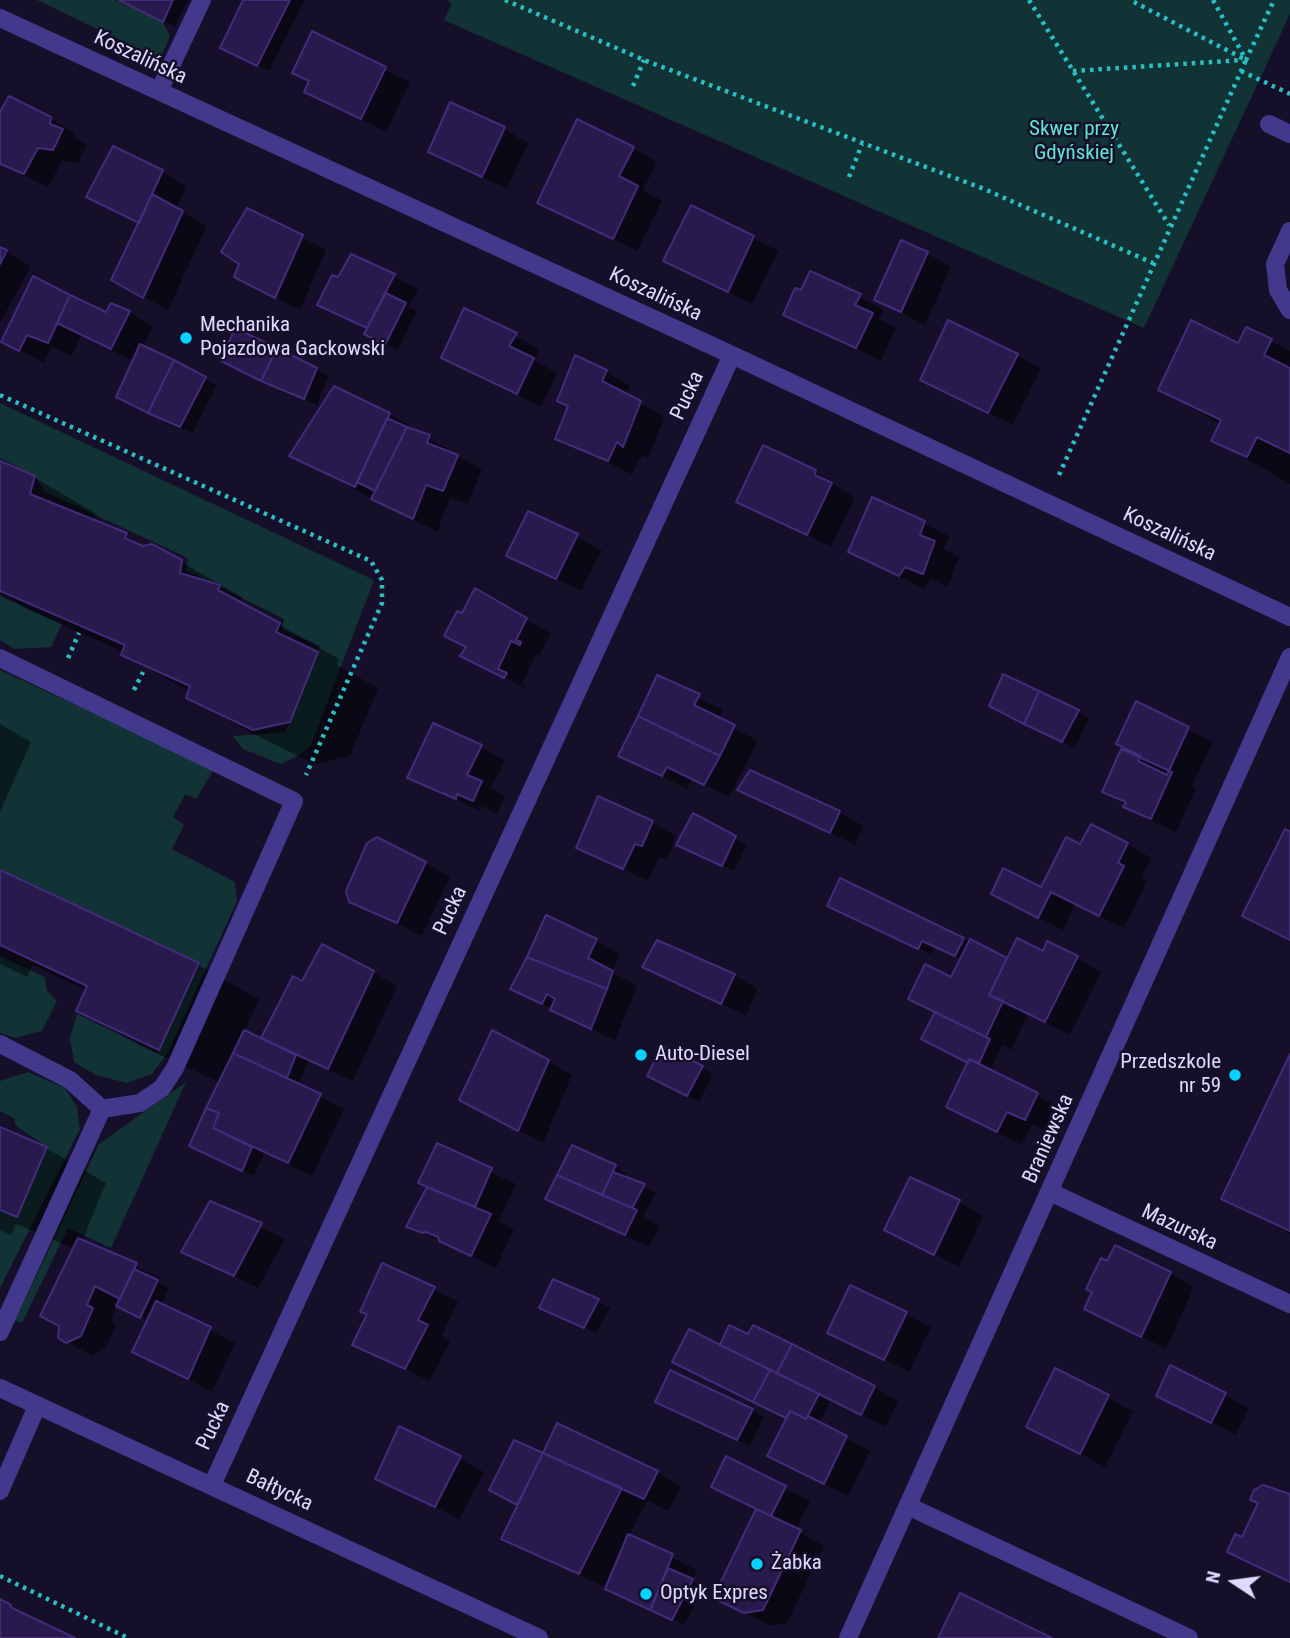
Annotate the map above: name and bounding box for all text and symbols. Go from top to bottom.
street label: Koszalińska [90,26,190,90]
park label: Skwer przy Gdyńskiej [1029,117,1119,167]
street label: Koszalińska [605,263,705,327]
place label: Mechanika Pojazdowa Gackowski [200,313,385,363]
marker: Mechanika Pojazdowa Gackowski [178,330,194,346]
street label: Pucka [666,368,710,424]
street label: Koszalińska [1119,503,1219,567]
street label: Pucka [429,883,473,939]
place label: Auto-Diesel [655,1042,750,1068]
marker: Auto-Diesel [633,1047,649,1063]
place label: Przedszkole nr 59 [1120,1050,1221,1100]
marker: Przedszkole nr 59 [1227,1067,1243,1083]
street label: Braniewska [1018,1090,1080,1188]
street label: Mazurska [1137,1200,1221,1256]
street label: Pucka [192,1398,236,1454]
street label: Bałtycka [242,1465,316,1517]
north arrow [1199,1547,1269,1617]
place label: Żabka [771,1551,822,1577]
marker: Żabka [749,1556,765,1572]
text: N [1201,1569,1226,1585]
place label: Optyk Expres [660,1581,768,1607]
marker: Optyk Expres [638,1586,654,1602]

